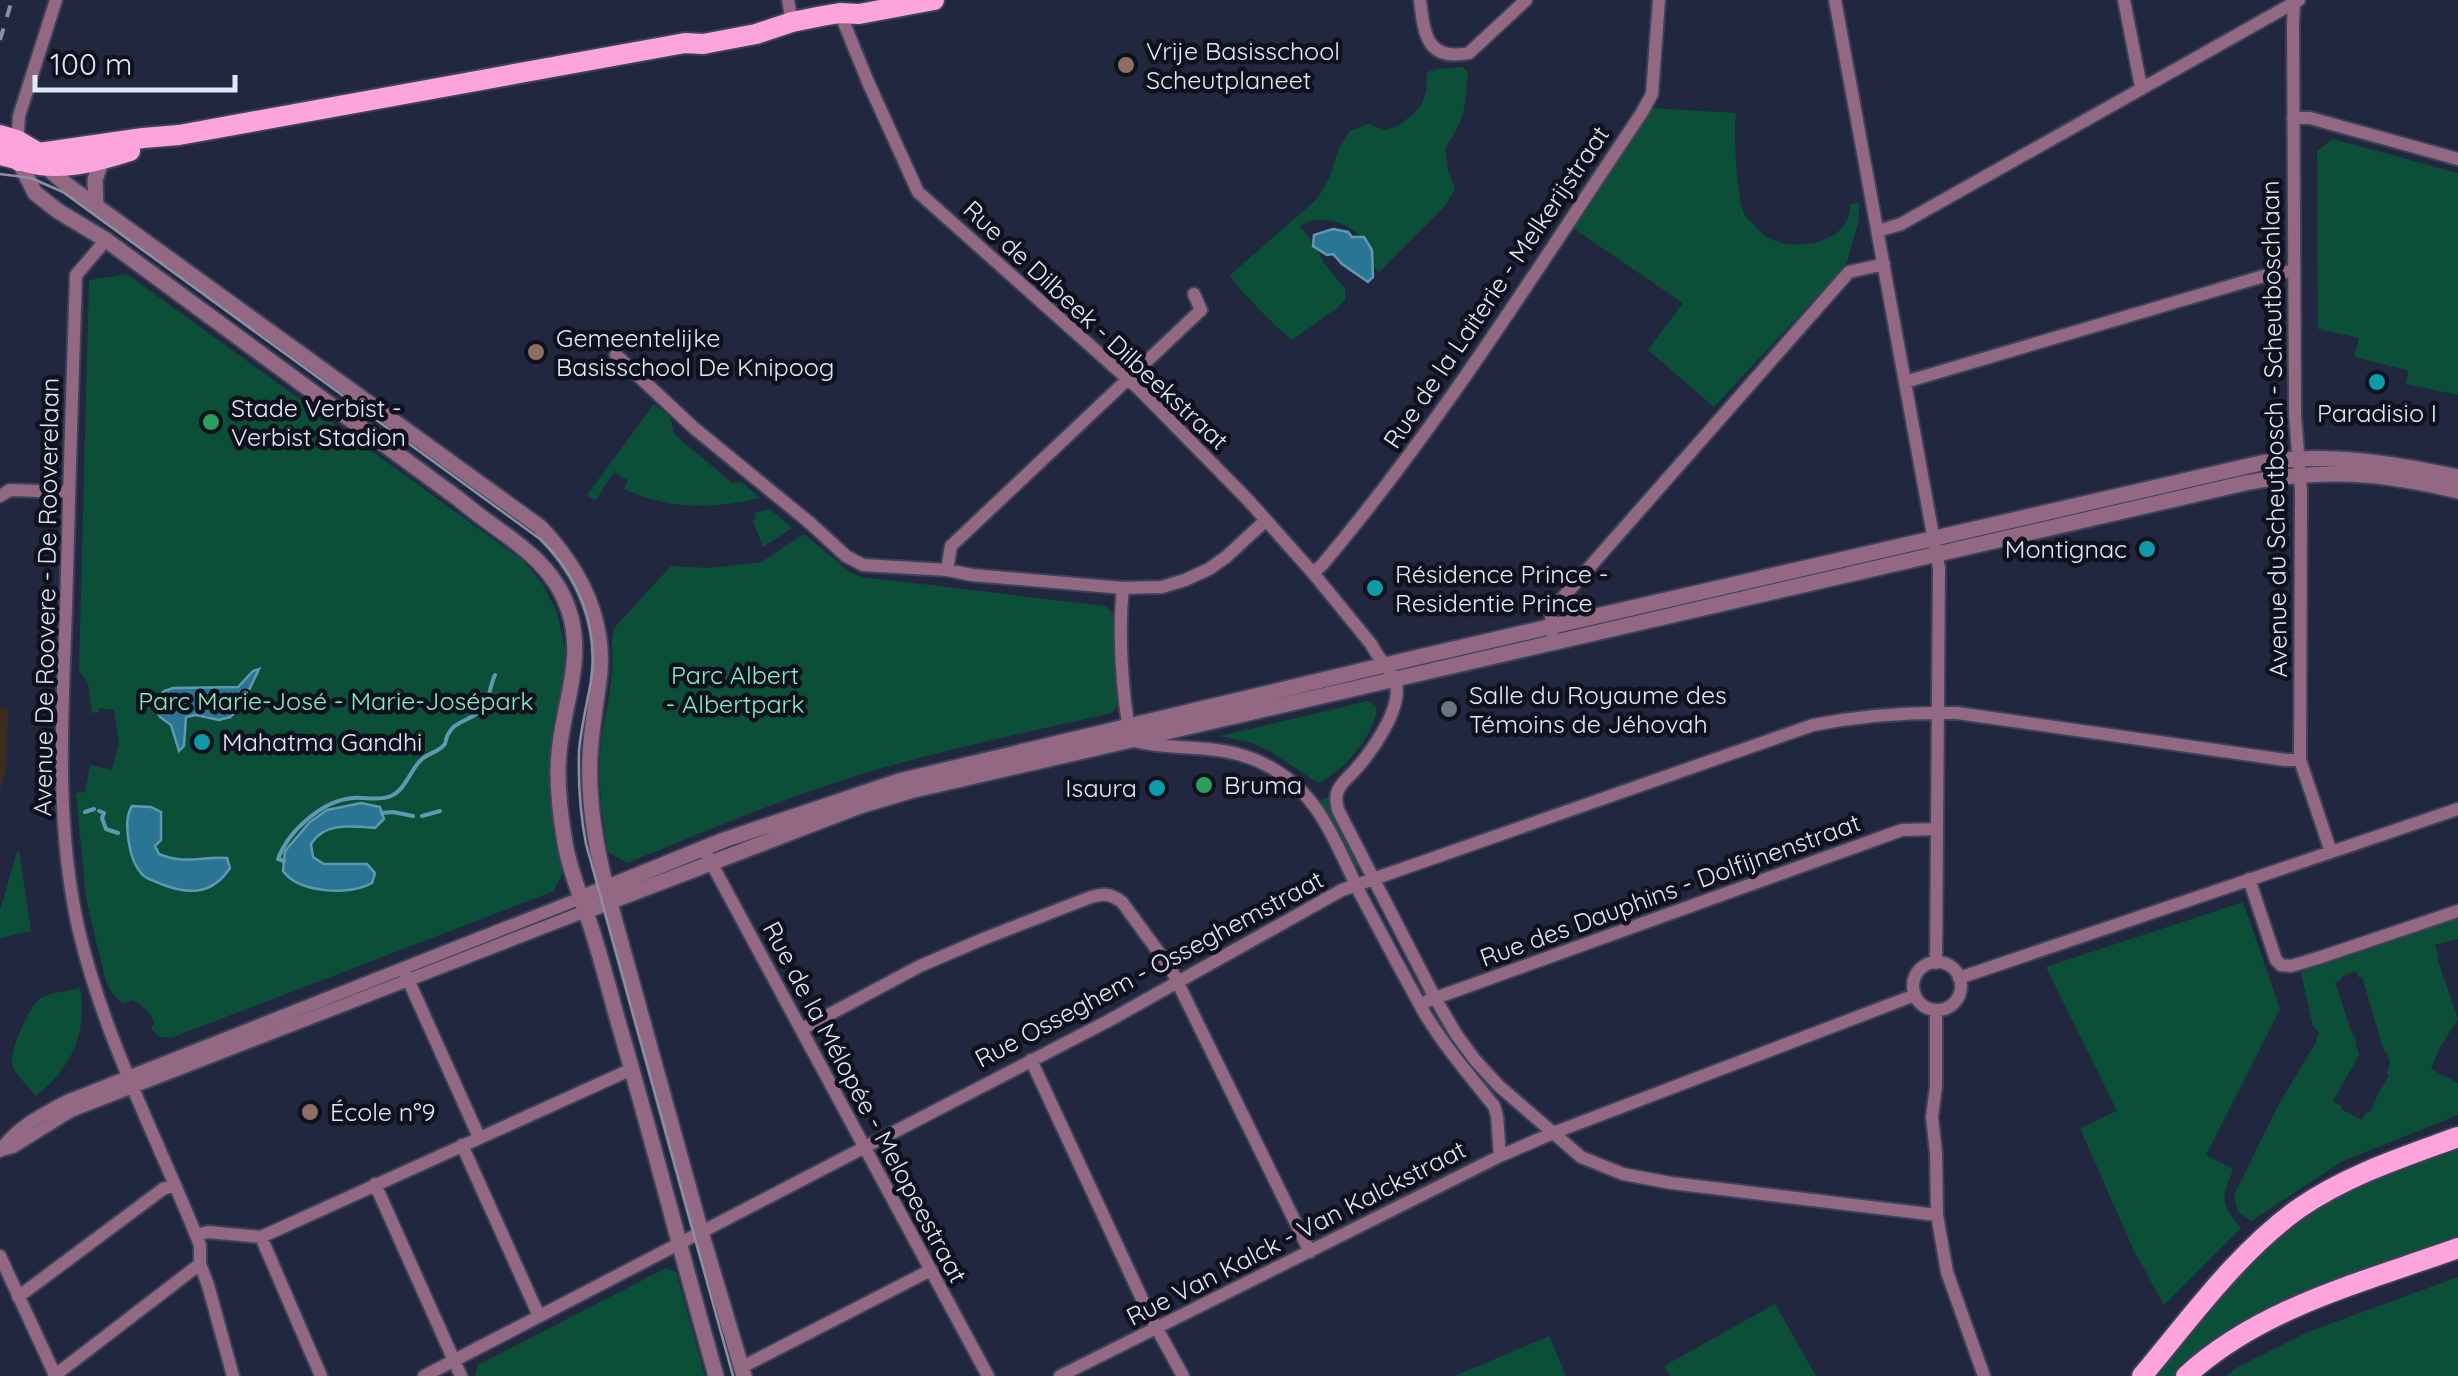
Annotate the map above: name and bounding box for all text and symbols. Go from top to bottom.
scale bar [35,30,235,92]
place label: Vrije Basisschool Scheutplaneet [1146,35,1340,95]
text: 100 m [50,45,132,83]
marker: Vrije Basisschool Scheutplaneet [1115,54,1137,76]
street label: Rue de la Laiterie - Melkerijstraat [1376,120,1615,454]
street label: Avenue du Scheutbosch - Scheutboschlaan [2254,180,2293,678]
street label: Rue de Dilbeek - Dilbeekstraat [957,194,1235,456]
place label: Gemeentelijke Basisschool De Knipoog [556,322,834,382]
marker: Gemeentelijke Basisschool De Knipoog [525,341,547,363]
marker: Paradisio I [2366,371,2388,393]
street label: Avenue De Roovere - De Rooverelaan [26,377,65,817]
place label: Stade Verbist - Verbist Stadion [231,392,406,452]
place label: Paradisio I [2317,397,2437,428]
marker: Stade Verbist - Verbist Stadion [200,411,222,433]
place label: Montignac [2005,533,2127,564]
marker: Montignac [2136,538,2158,560]
place label: Résidence Prince - Residentie Prince [1395,558,1608,618]
marker: Résidence Prince - Residentie Prince [1364,577,1386,599]
park label: Parc Albert - Albertpark [665,659,805,719]
place label: Salle du Royaume des Témoins de Jéhovah [1469,679,1727,739]
park label: Parc Marie-José - Marie-Josépark [138,685,534,716]
marker: Salle du Royaume des Témoins de Jéhovah [1438,698,1460,720]
place label: Mahatma Gandhi [222,726,422,757]
marker: Mahatma Gandhi [191,731,213,753]
place label: Bruma [1224,769,1302,800]
place label: Isaura [1065,772,1137,803]
marker: Bruma [1193,774,1215,796]
marker: Isaura [1146,777,1168,799]
street label: Rue des Dauphins - Dolfijnenstraat [1475,806,1864,973]
street label: Rue Osseghem - Osseghemstraat [969,863,1328,1074]
street label: Rue de la Mélopée - Melopeestraat [757,916,974,1288]
place label: École n°9 [330,1096,435,1127]
marker: École n°9 [299,1101,321,1123]
street label: Rue Van Kalck - Van Kalckstraat [1121,1133,1471,1332]

